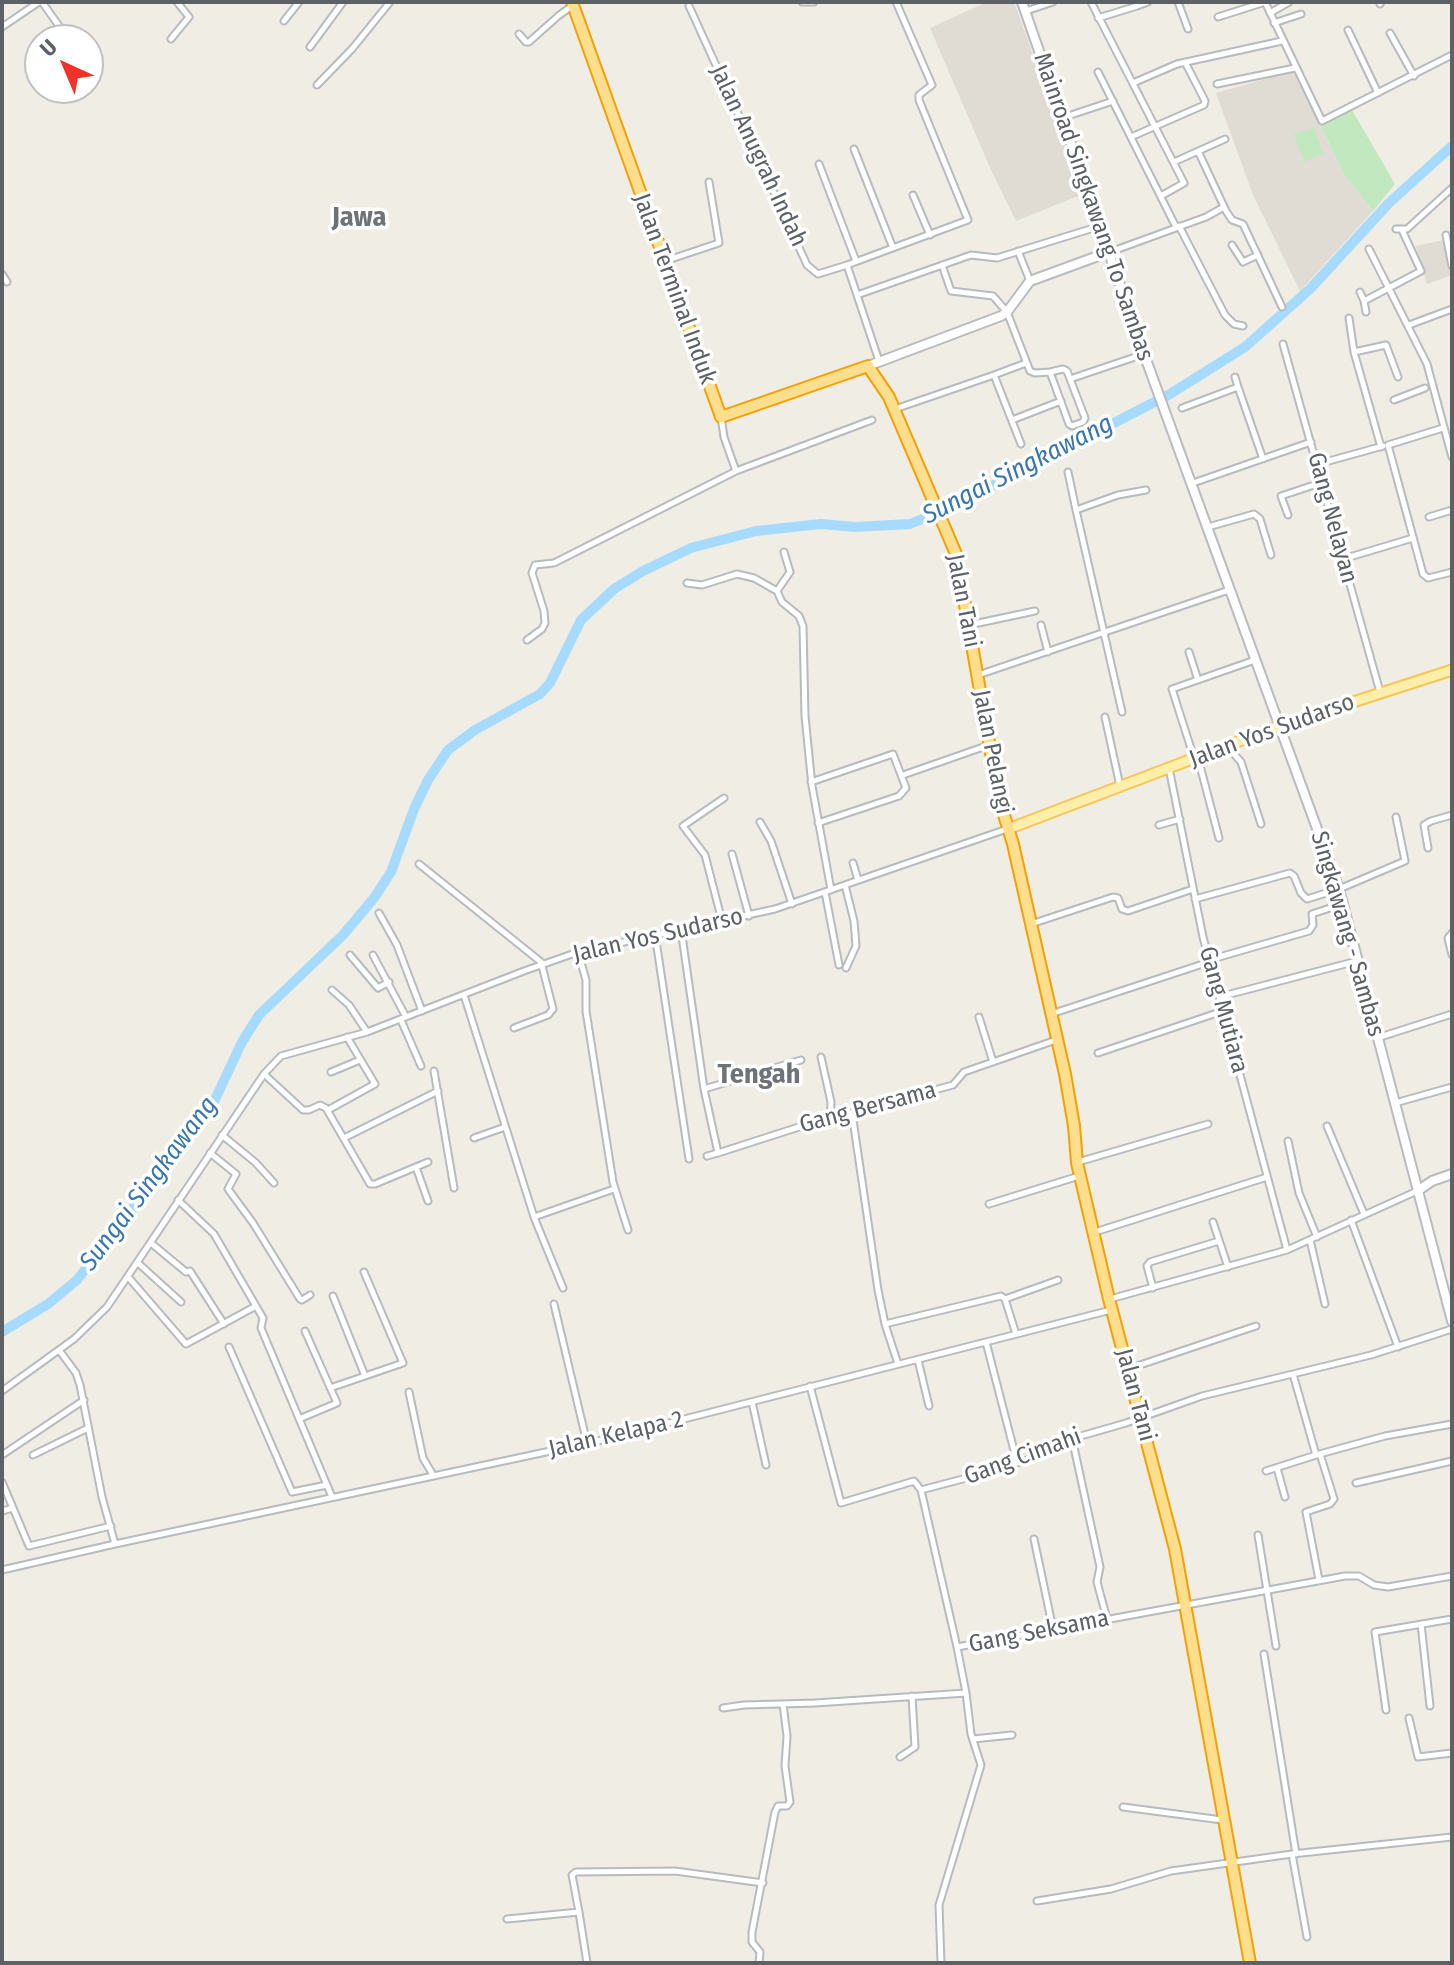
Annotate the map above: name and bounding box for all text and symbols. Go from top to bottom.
north arrow [24,24,104,104]
text: U [34,34,62,62]
street label: Mainroad Singkawang To Sambas [1027,49,1159,365]
street label: Jalan Anugrah Indah [703,60,813,252]
street label: Jalan Terminal Induk [626,190,722,388]
district label: Jawa [332,201,386,235]
water label: Sungai Singkawang [918,409,1118,531]
street label: Gang Nelayan [1301,450,1363,586]
street label: Jalan Tani [940,552,986,650]
street label: Jalan Pelangi [966,687,1018,817]
street label: Jalan Yos Sudarso [1186,688,1358,774]
street label: Singkawang - Sambas [1304,828,1390,1040]
street label: Jalan Yos Sudarso [570,902,746,970]
street label: Gang Mutiara [1192,944,1254,1076]
district label: Tengah [718,1058,800,1092]
street label: Gang Bersama [797,1076,939,1140]
water label: Sungai Singkawang [73,1091,225,1277]
street label: Jalan Tani [1109,1346,1161,1444]
street label: Jalan Kelapa 2 [546,1406,686,1464]
street label: Gang Cimahi [961,1423,1085,1491]
street label: Gang Seksama [967,1604,1111,1660]

